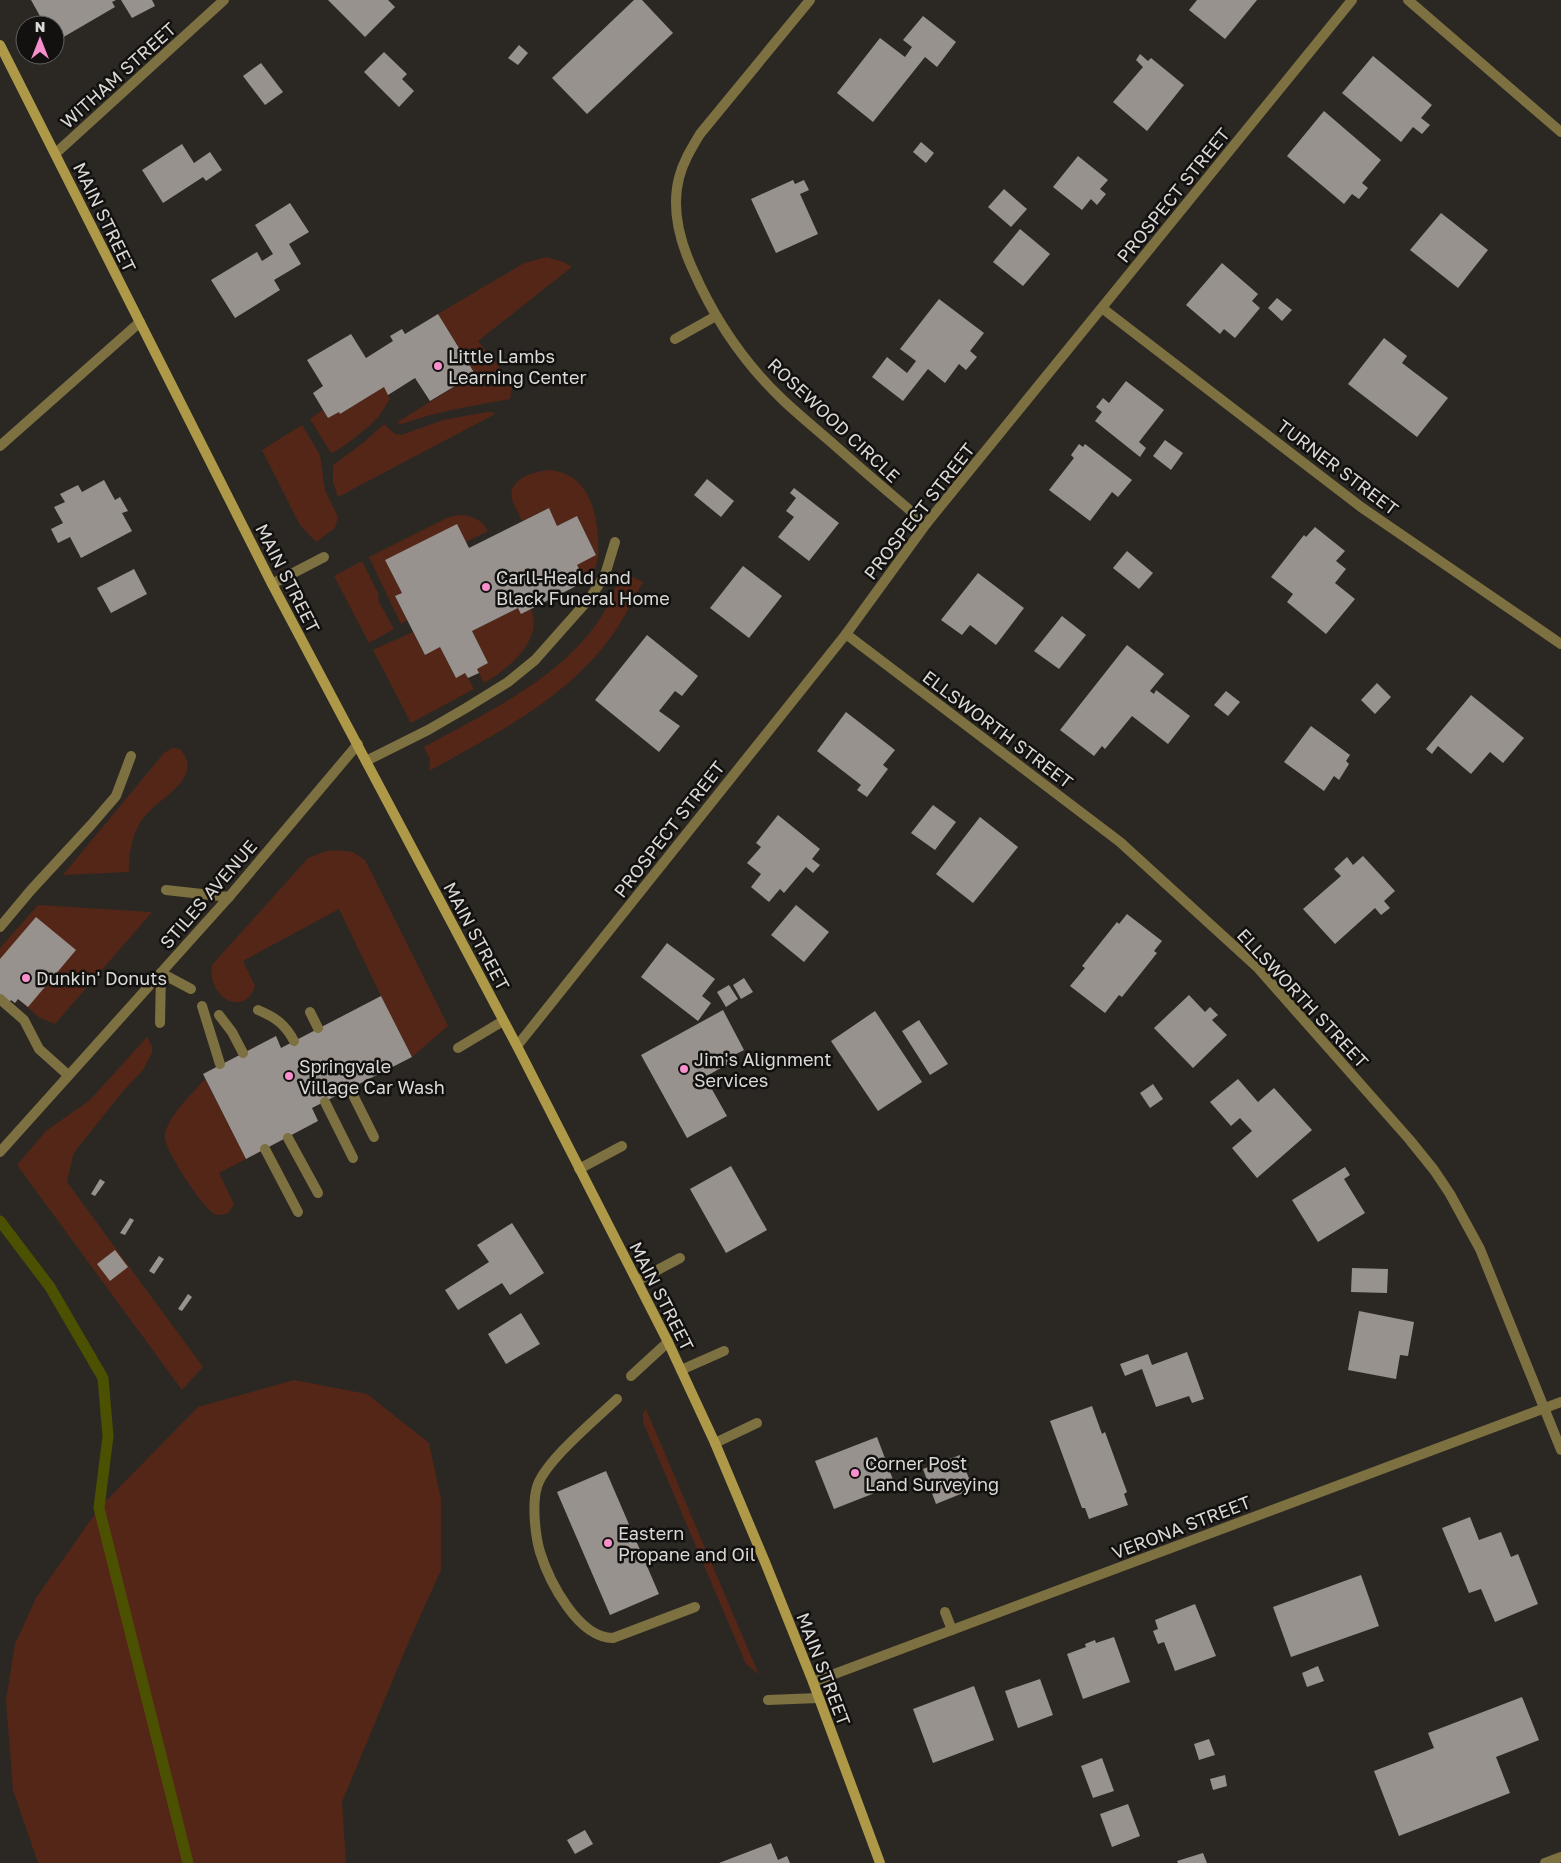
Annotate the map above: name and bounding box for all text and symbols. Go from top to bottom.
north arrow [15,15,65,65]
street label: WITHAM STREET [56,17,180,133]
text: N [35,18,45,35]
street label: PROSPECT STREET [1112,123,1234,267]
street label: MAIN STREET [69,159,141,275]
place label: Little Lambs Learning Center [448,345,586,388]
street label: ROSEWOOD CIRCLE [763,353,905,487]
marker: Little Lambs Learning Center [432,360,444,372]
street label: TURNER STREET [1273,414,1403,520]
street label: PROSPECT STREET [859,438,979,584]
street label: MAIN STREET [251,520,325,636]
place label: Carll-Heald and Black Funeral Home [496,566,670,609]
marker: Carll-Heald and Black Funeral Home [480,581,492,593]
street label: ELLSWORTH STREET [919,665,1077,793]
street label: PROSPECT STREET [609,756,729,902]
street label: STILES AVENUE [155,835,261,953]
street label: MAIN STREET [439,878,515,994]
street label: ELLSWORTH STREET [1233,924,1373,1072]
place label: Dunkin' Donuts [36,967,167,989]
marker: Dunkin' Donuts [20,972,32,984]
place label: Jim's Alignment Services [694,1048,831,1091]
place label: Springvale Village Car Wash [299,1055,445,1098]
marker: Jim's Alignment Services [678,1063,690,1075]
marker: Springvale Village Car Wash [283,1070,295,1082]
street label: MAIN STREET [625,1238,699,1354]
place label: Corner Post Land Surveying [865,1452,999,1495]
marker: Corner Post Land Surveying [849,1467,861,1479]
street label: VERONA STREET [1108,1490,1254,1564]
place label: Eastern Propane and Oil [618,1522,756,1565]
marker: Eastern Propane and Oil [602,1537,614,1549]
street label: MAIN STREET [792,1609,856,1729]

